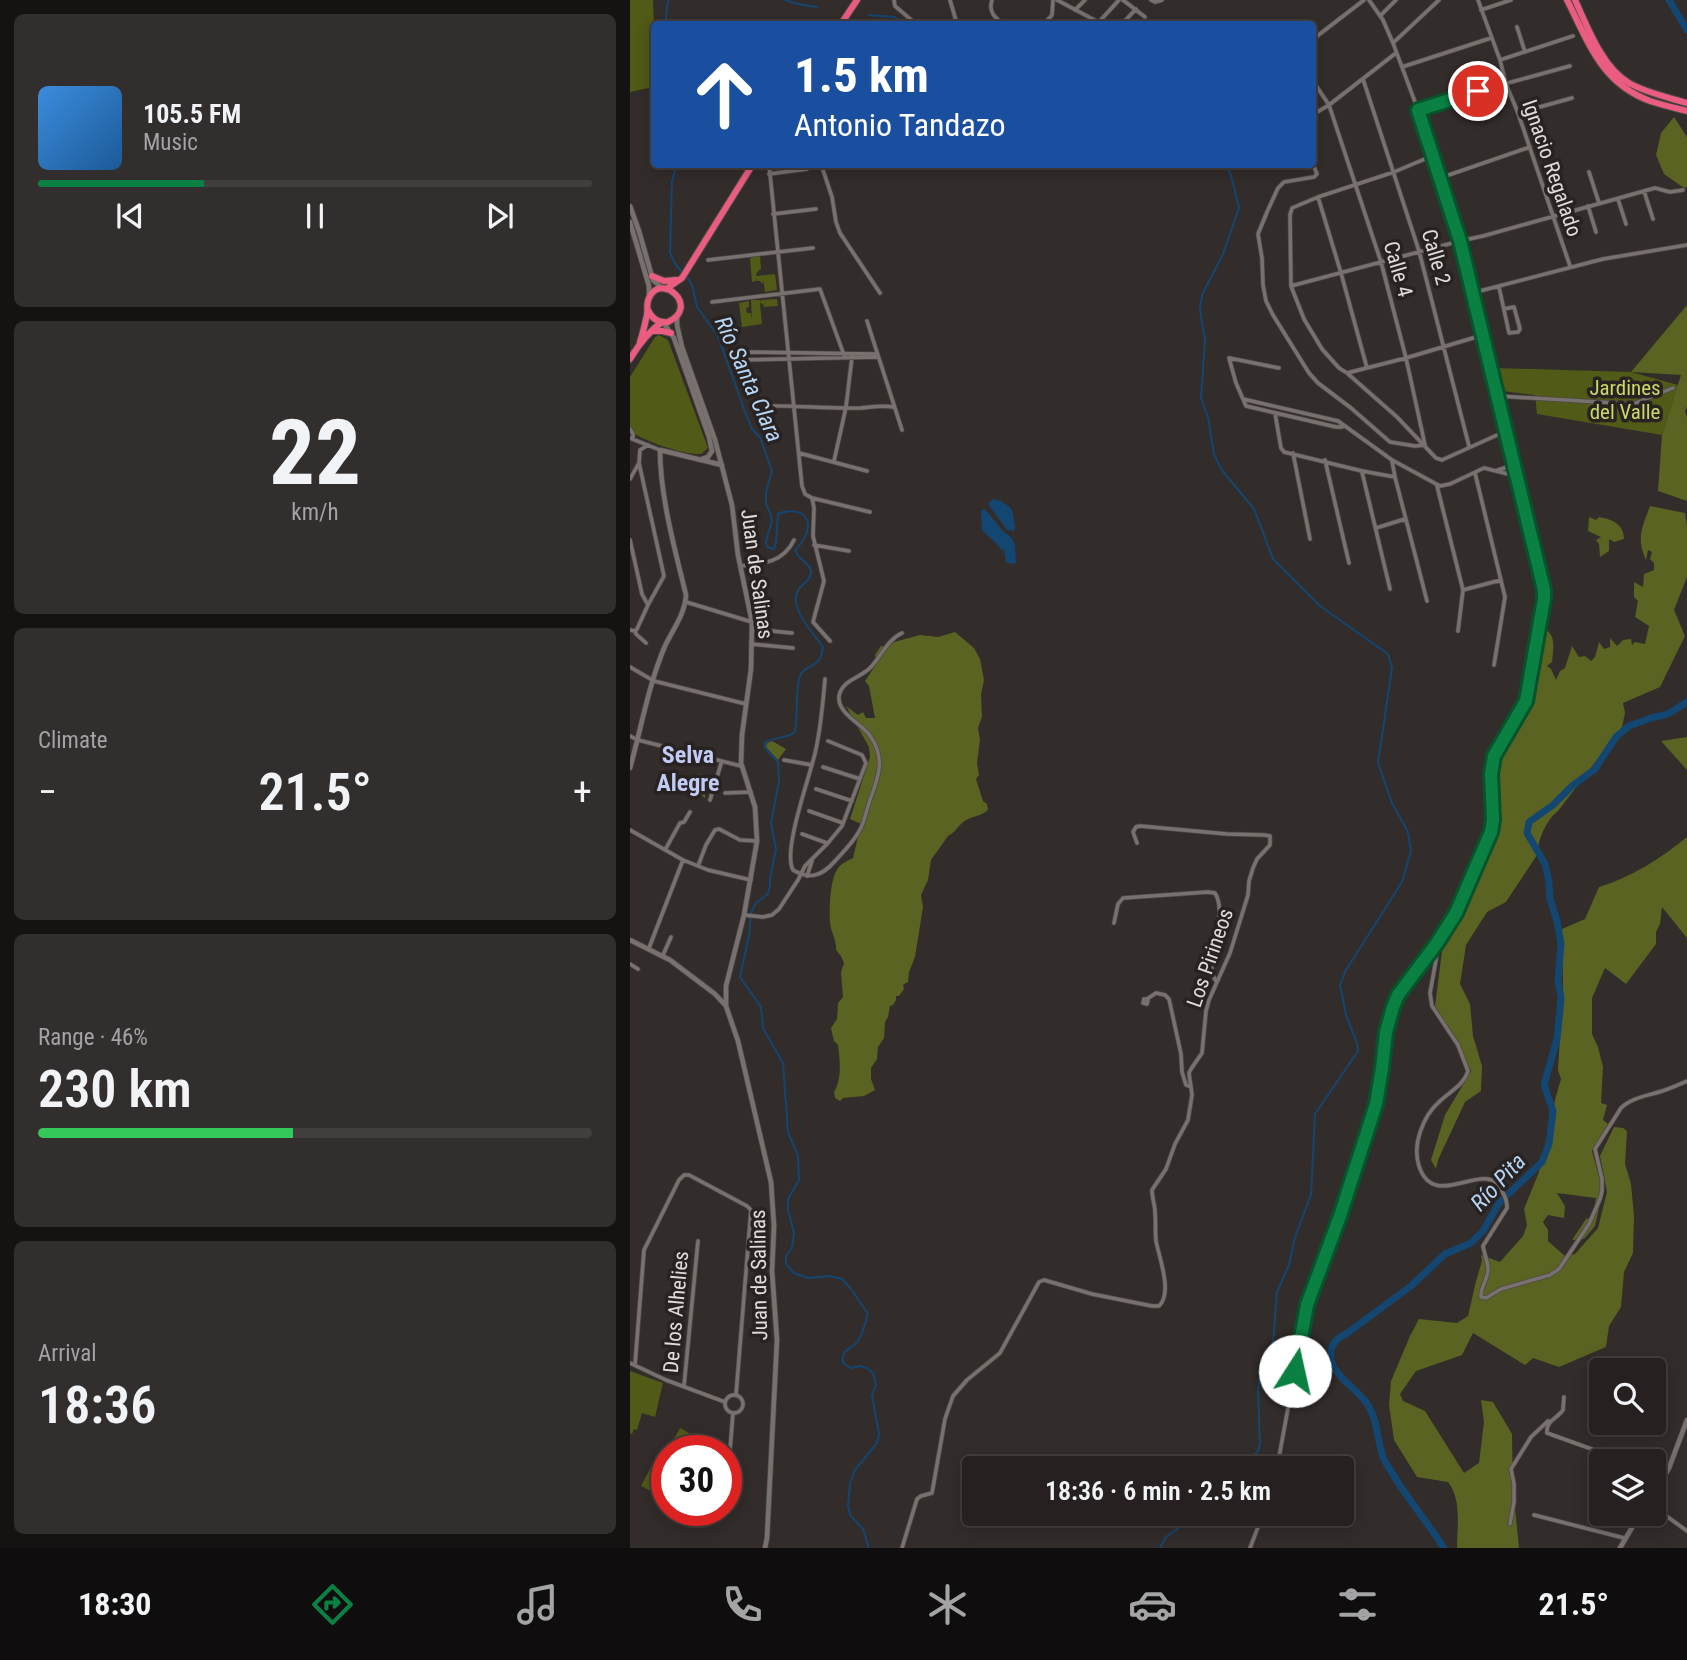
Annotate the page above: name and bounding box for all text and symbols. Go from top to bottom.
text: 1.5 km [794,47,929,104]
icon: ahead [679,49,770,140]
pin [1448,61,1508,121]
icon: arrive [1459,72,1497,110]
street label: Ignacio Regalado [1517,97,1587,239]
text: 105.5 FM [143,99,241,129]
text: Antonio Tandazo [794,106,1006,144]
text: Music [143,129,198,156]
icon: previous [111,197,149,235]
icon: pause [296,197,334,235]
icon: next [481,197,519,235]
street label: Calle 2 [1417,226,1455,288]
street label: Calle 4 [1379,238,1417,300]
water label: Río Santa Clara [709,312,788,446]
park label: Jardines del Valle [1589,376,1661,424]
text: 22 [269,400,361,506]
text: km/h [291,499,339,526]
street label: Juan de Salinas [736,508,778,640]
text: Climate [38,727,108,754]
district label: Selva Alegre [656,741,720,797]
text: 21.5° [258,762,372,823]
text: − [38,770,57,814]
text: + [573,770,592,814]
street label: Los Pirineos [1182,906,1238,1010]
text: Range · 46% [38,1024,148,1051]
text: 230 km [38,1059,192,1120]
water label: Río Pita [1465,1148,1532,1217]
street label: Juan de Salinas [746,1209,772,1341]
street label: De los Alhelies [659,1250,693,1374]
position arrow [1258,1334,1332,1408]
text: Arrival [38,1340,97,1367]
map controls [1589,1358,1666,1526]
button: search [1589,1358,1666,1435]
text: 18:36 [38,1375,156,1436]
speed limit sign: 30 [651,1435,742,1526]
button: layers [1589,1449,1666,1526]
text: 18:36 · 6 min · 2.5 km [1045,1476,1271,1506]
icon: directions [308,1580,357,1629]
icon: music [513,1580,562,1629]
icon: phone [718,1580,767,1629]
icon: climate [923,1580,972,1629]
icon: car [1128,1580,1177,1629]
icon: filters [1333,1580,1382,1629]
text: 18:30 [78,1585,152,1623]
text: 21.5° [1539,1585,1609,1623]

